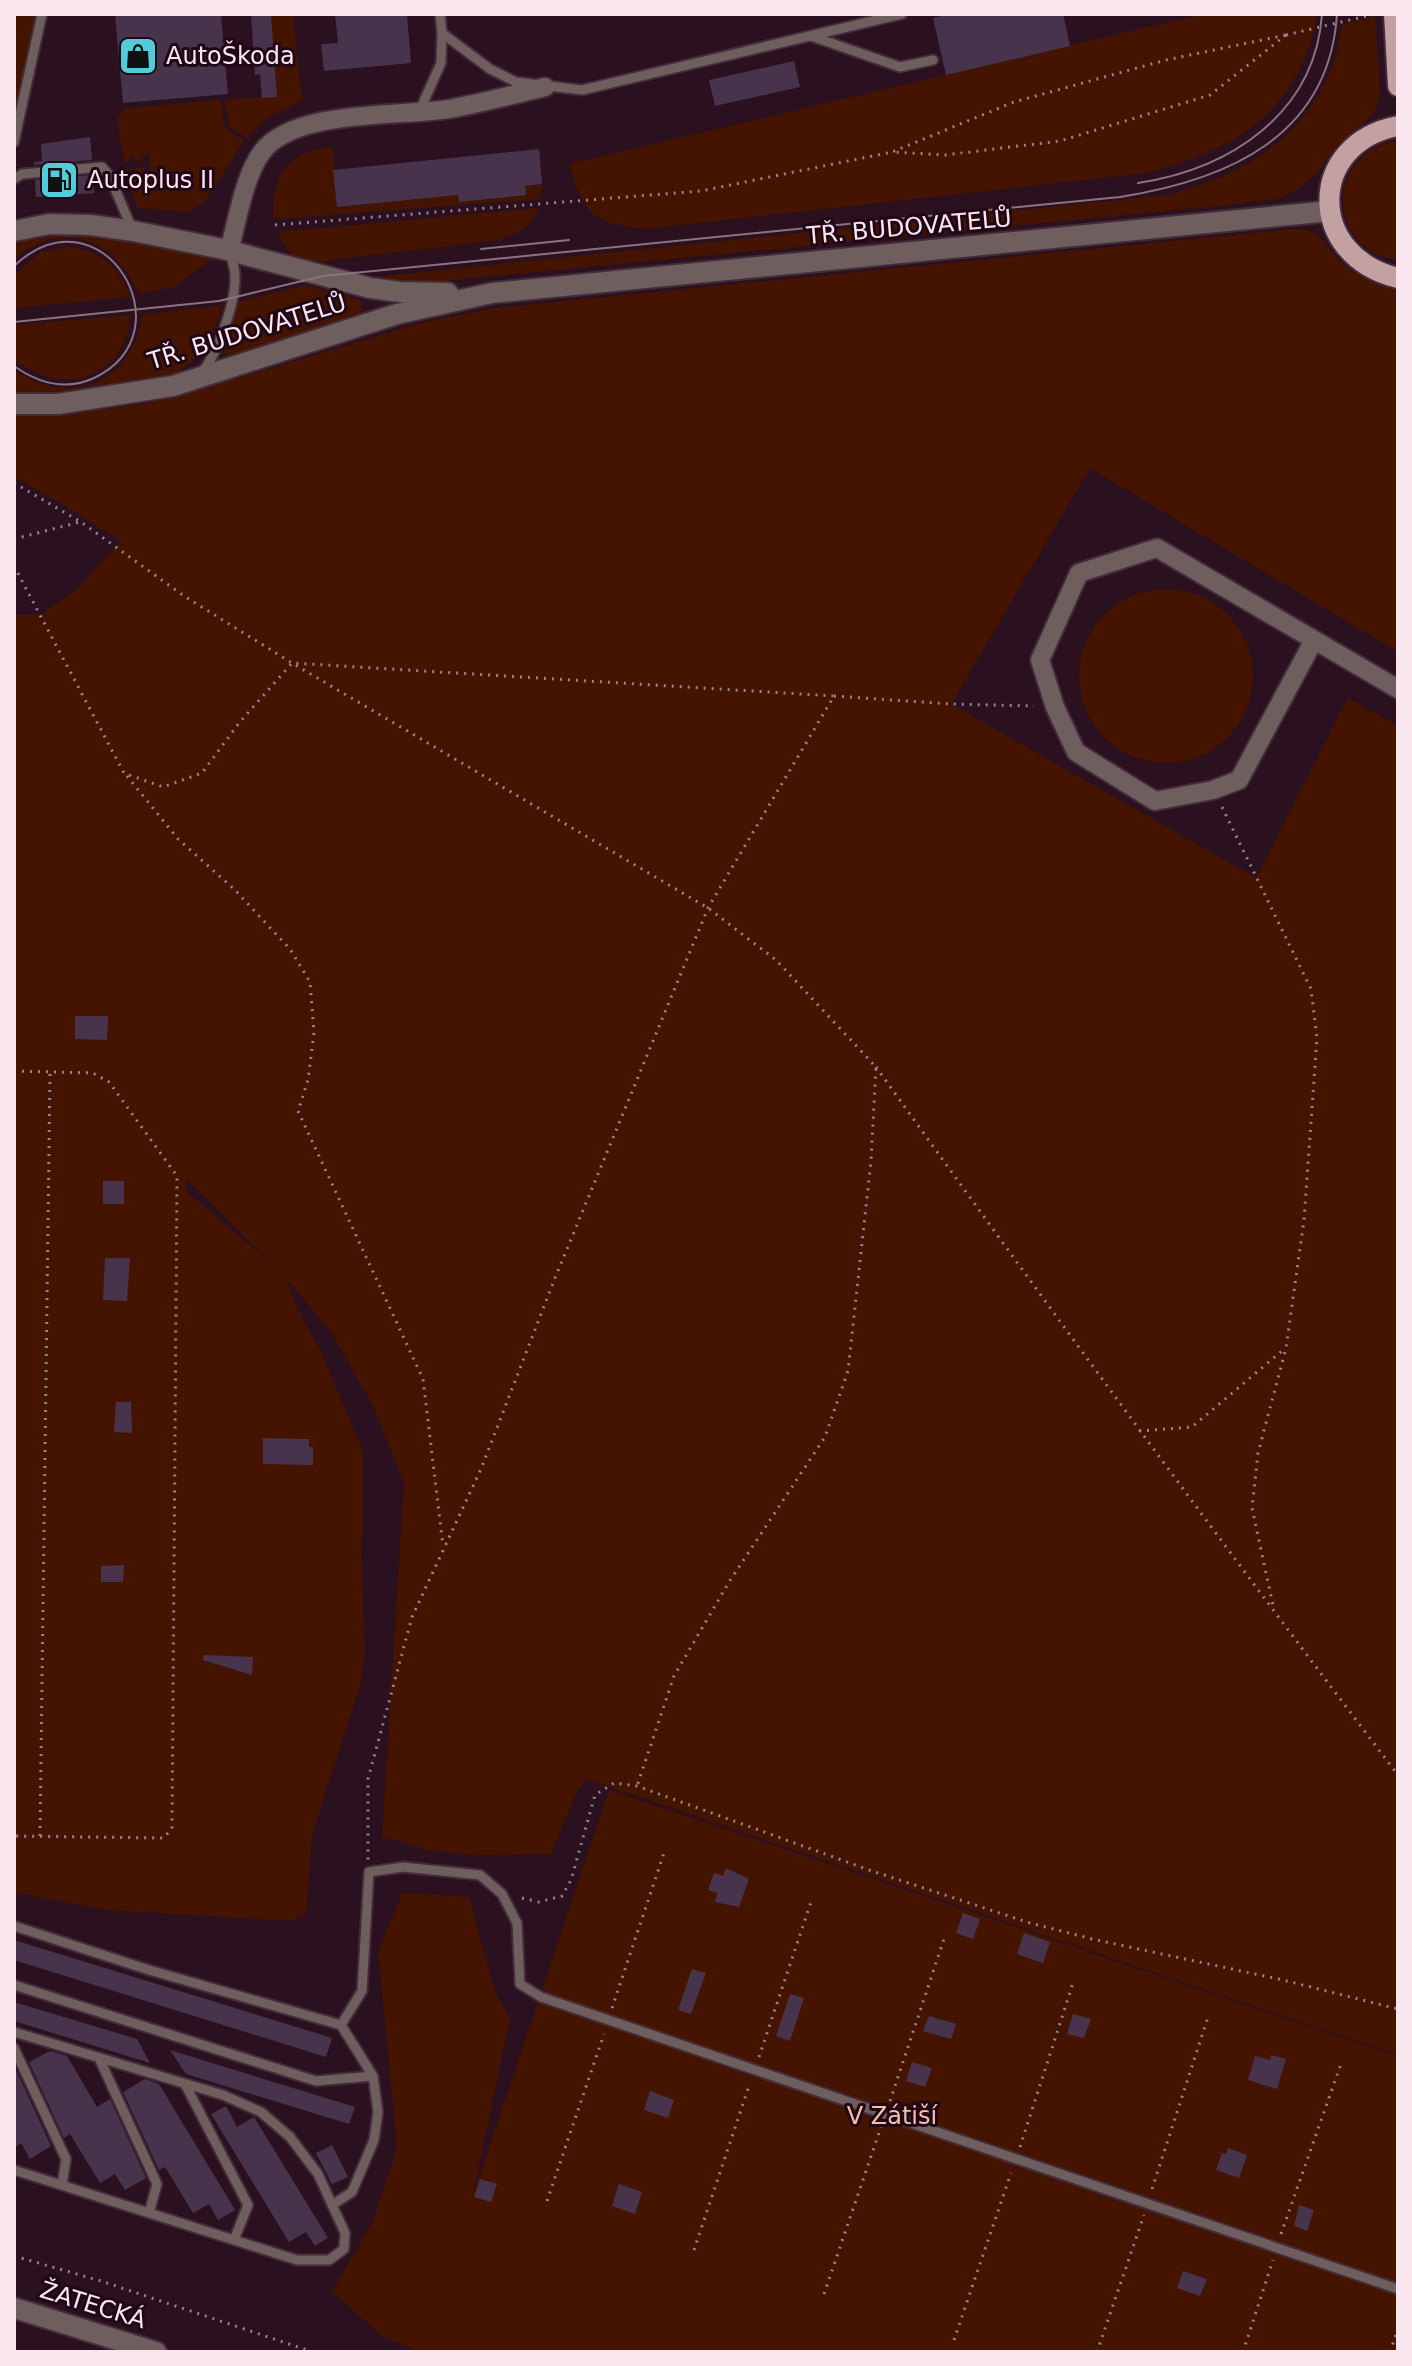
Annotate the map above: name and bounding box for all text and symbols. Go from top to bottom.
shop icon: AutoŠkoda [117,35,159,77]
place label: AutoŠkoda [166,40,295,70]
fuel station icon: Autoplus II [38,159,80,201]
place label: Autoplus II [87,166,214,194]
street label: TŘ. BUDOVATELŮ [804,202,1013,250]
street label: TŘ. BUDOVATELŮ [143,287,349,376]
park label: V Zátiší [847,2102,939,2130]
street label: ŽATECKÁ [37,2275,150,2335]

